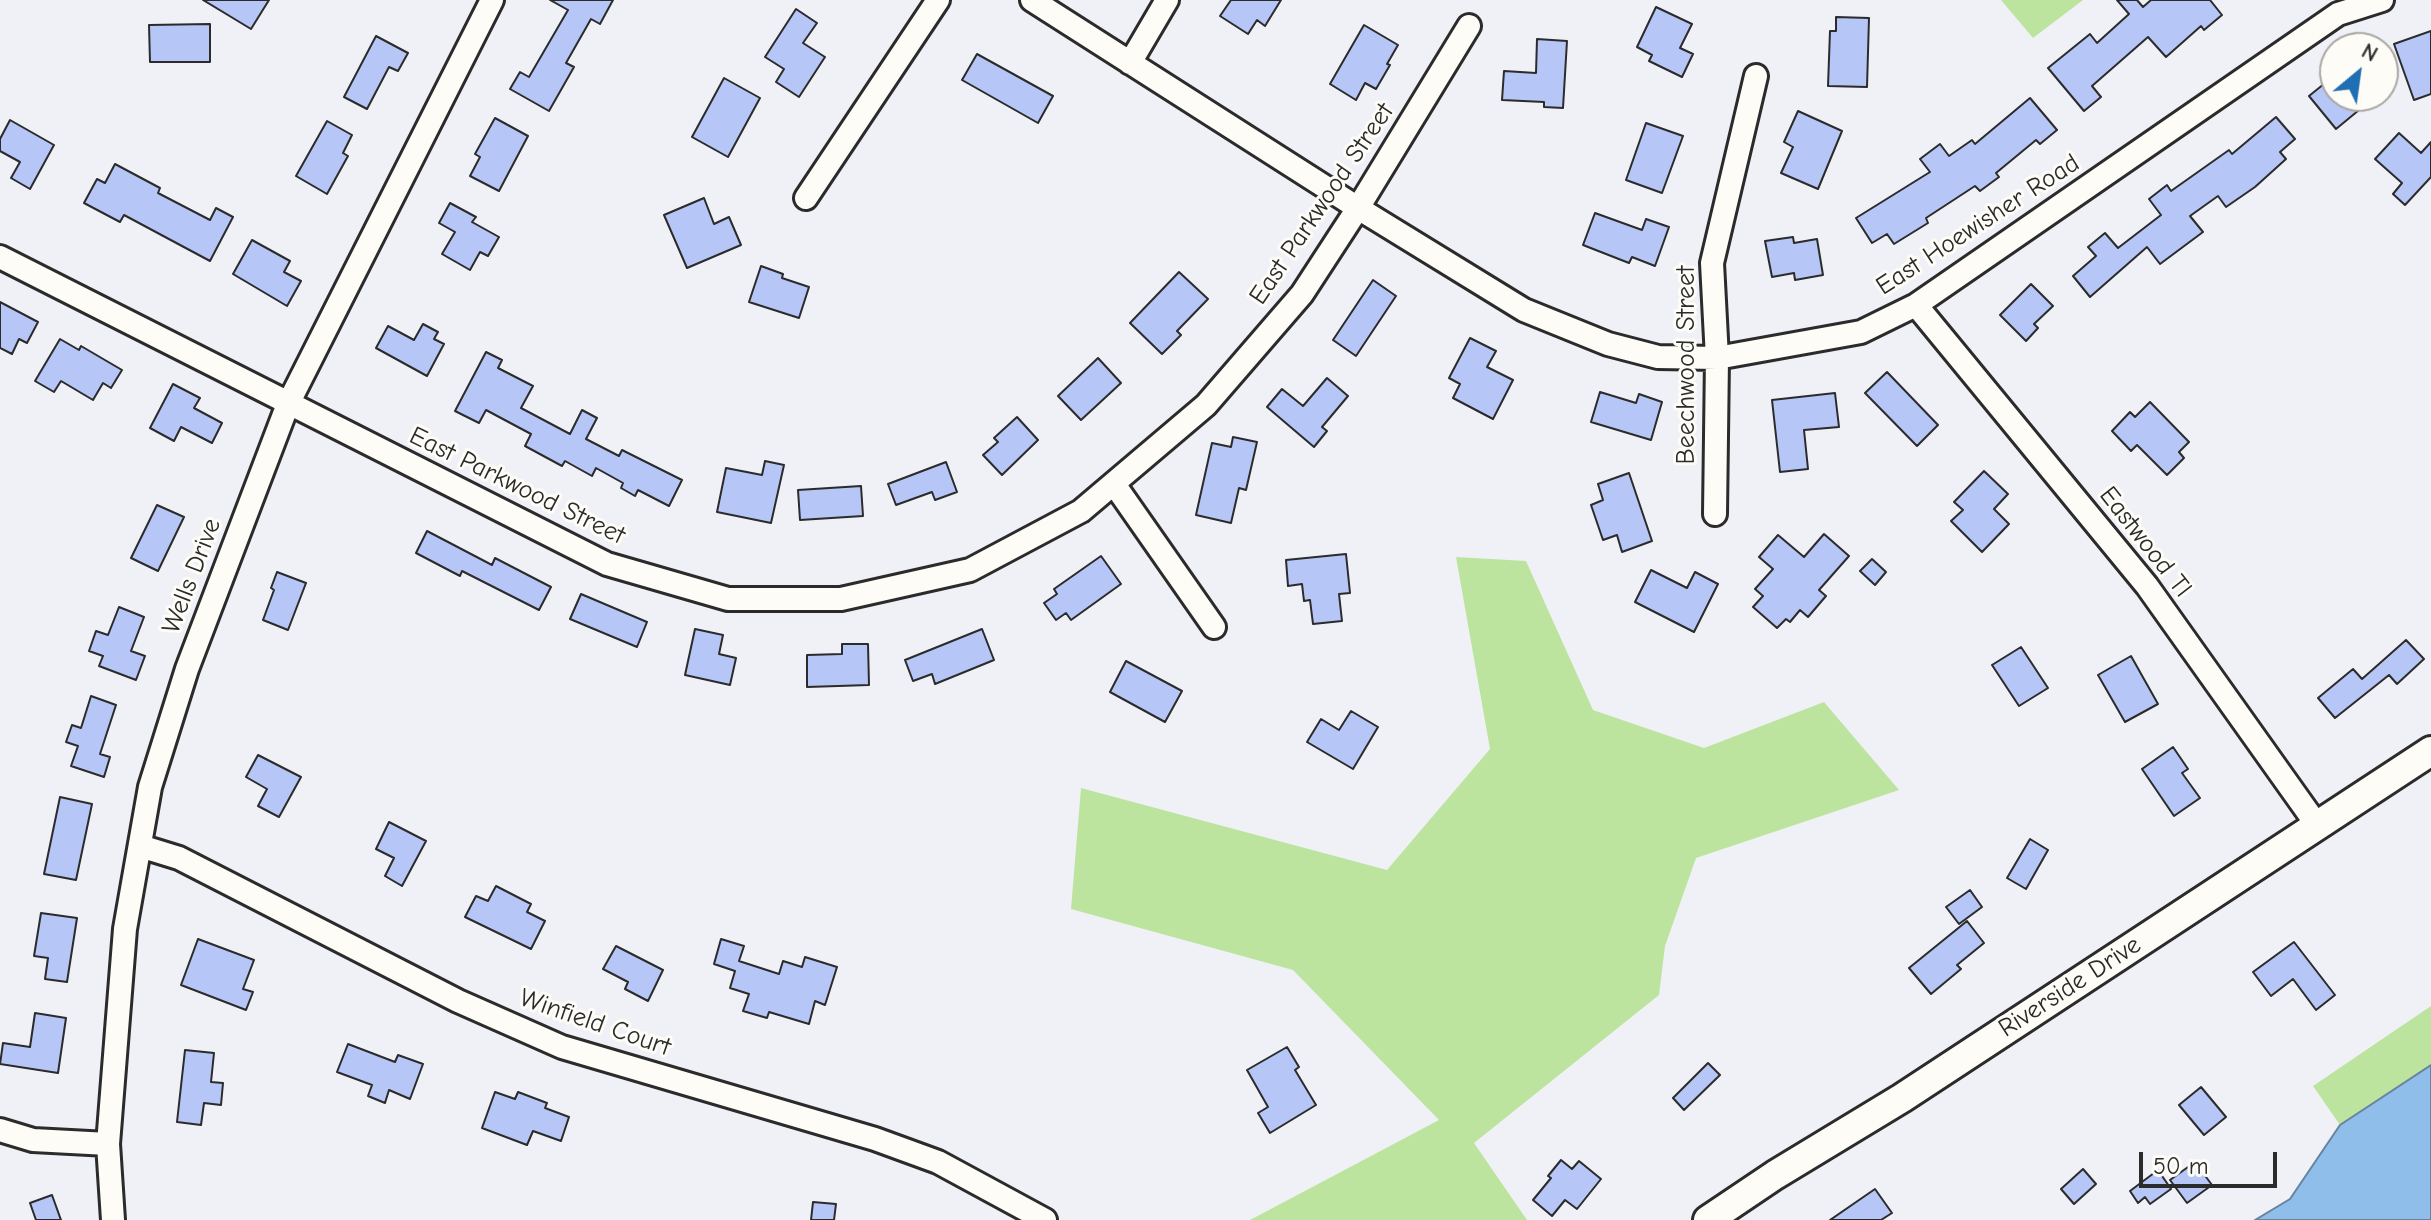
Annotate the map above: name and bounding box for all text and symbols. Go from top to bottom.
north arrow [2319,32,2399,112]
text: N [2357,38,2382,68]
street label: East Parkwood Street [1243,97,1401,311]
street label: East Hoewisher Road [1871,148,2085,302]
street label: Beechwood Street [1671,266,1703,464]
street label: East Parkwood Street [404,420,630,552]
street label: Eastwood Tl [2092,481,2198,603]
street label: Wells Drive [156,514,228,638]
street label: Riverside Drive [1993,929,2147,1045]
street label: Winfield Court [515,983,675,1063]
scale bar [2143,1136,2281,1186]
text: 50 m [2153,1152,2209,1180]

